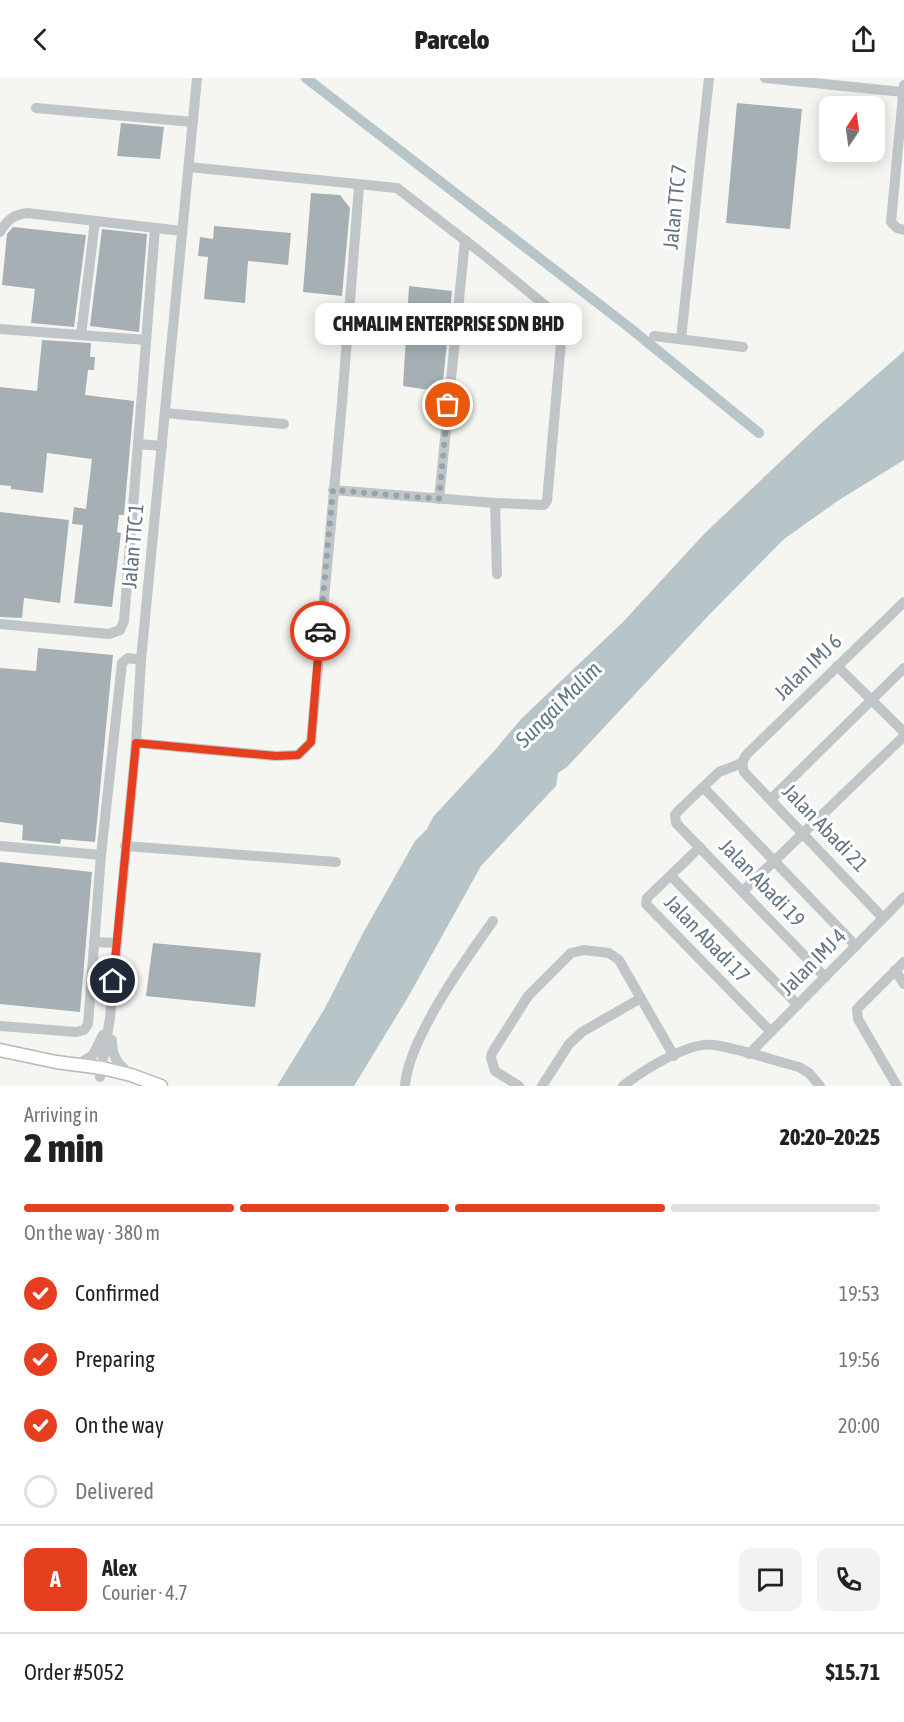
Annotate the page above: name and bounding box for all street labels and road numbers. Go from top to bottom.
street label: Jalan TTC 7 [658,163,690,250]
street label: Jalan TTC 1 [116,502,148,589]
street label: Jalan IMJ 6 [769,628,846,704]
street label: Jalan Abadi 21 [778,779,873,876]
street label: Jalan Abadi 19 [715,834,810,931]
street label: Jalan Abadi 17 [660,890,755,987]
street label: Jalan IMJ 4 [774,923,850,999]

